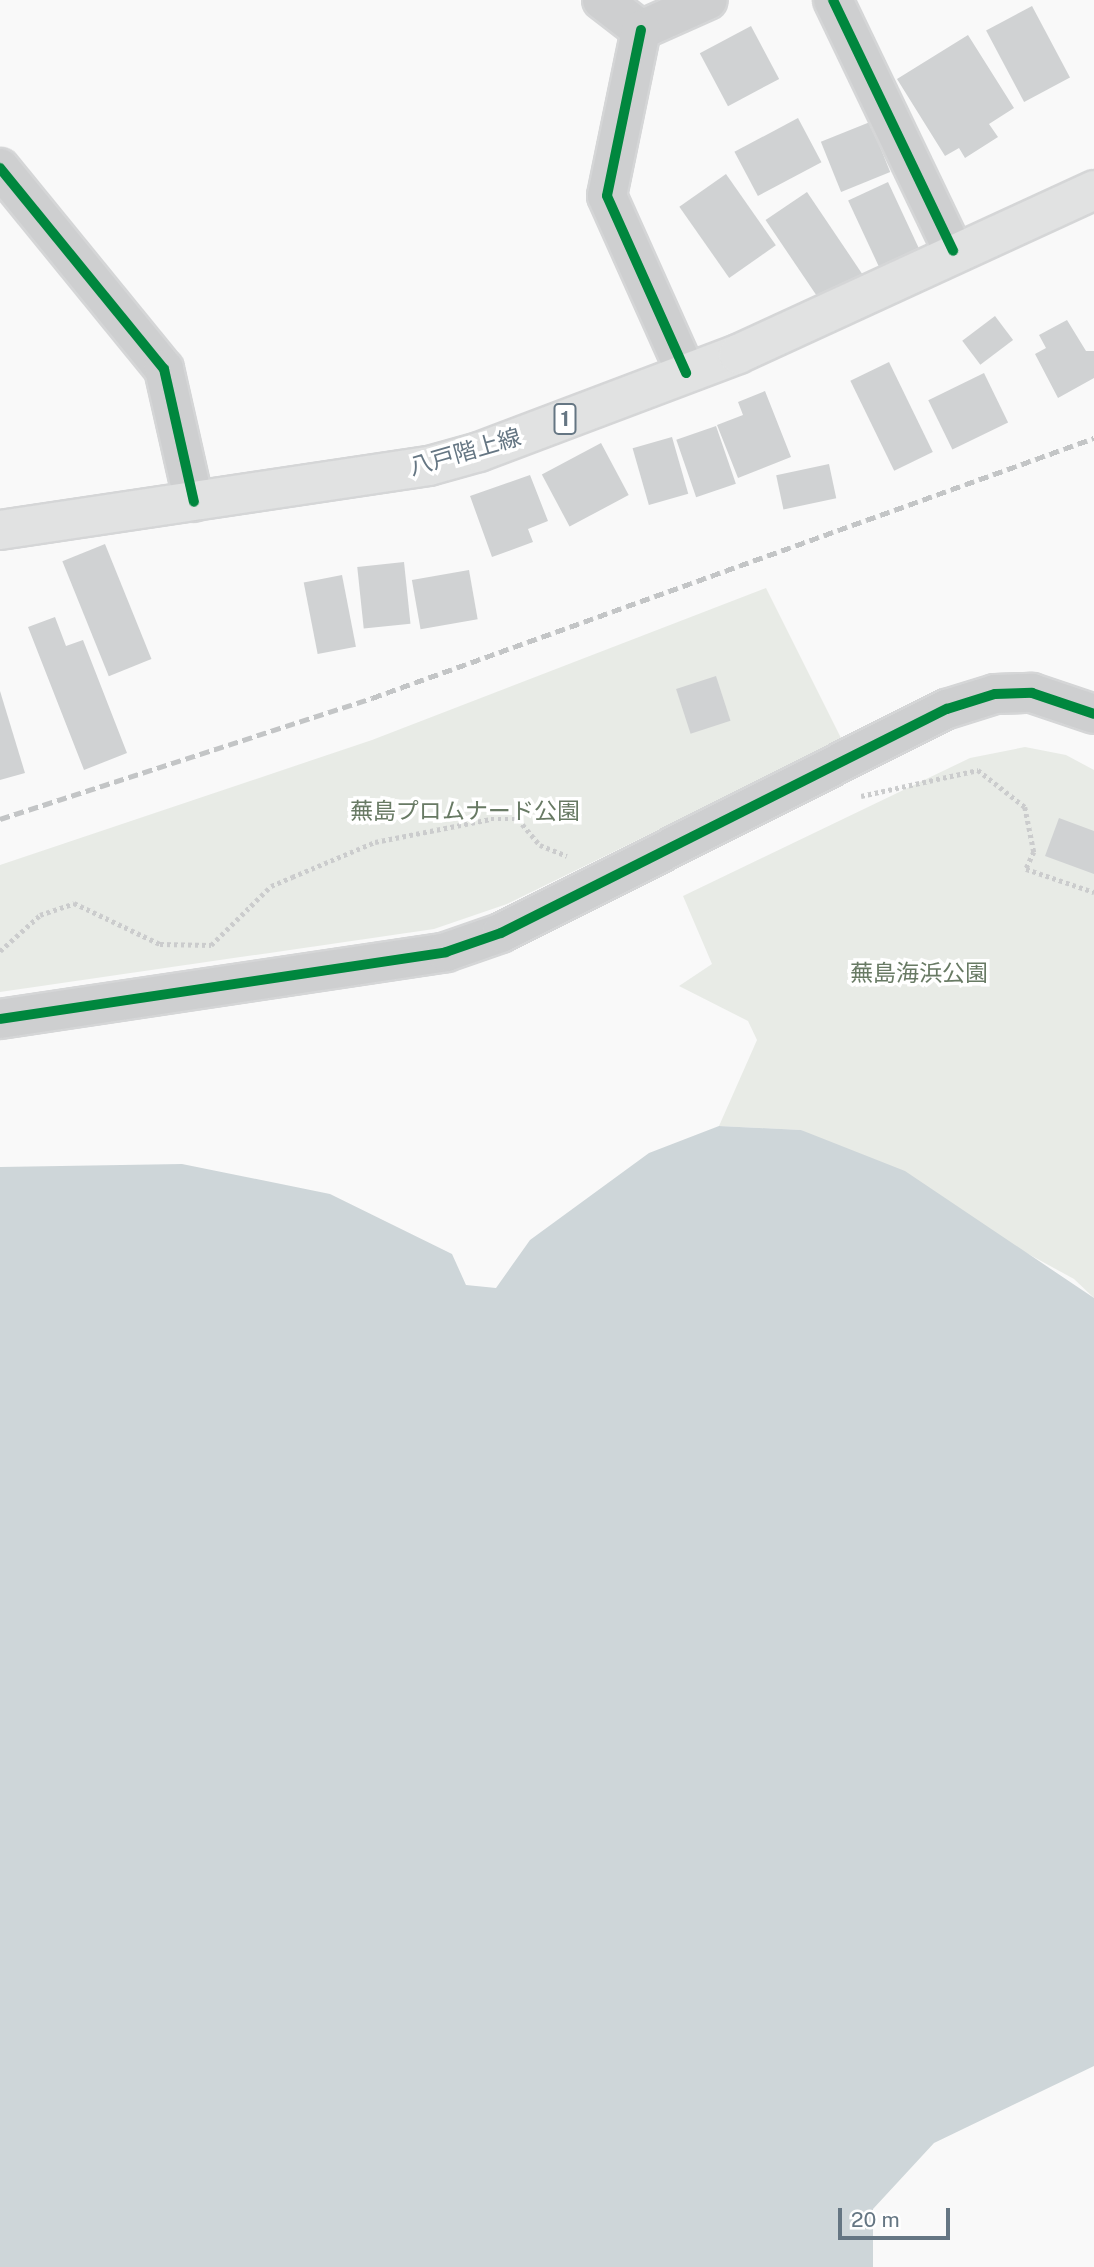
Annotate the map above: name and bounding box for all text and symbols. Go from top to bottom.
road number: 1 [553,402,577,436]
street label: 八戸階上線 [406,423,524,481]
park label: 蕪島プロムナード公園 [350,797,580,825]
park label: 蕪島海浜公園 [850,959,988,987]
scale bar [842,2194,954,2238]
text: 20 m [851,2207,900,2232]

